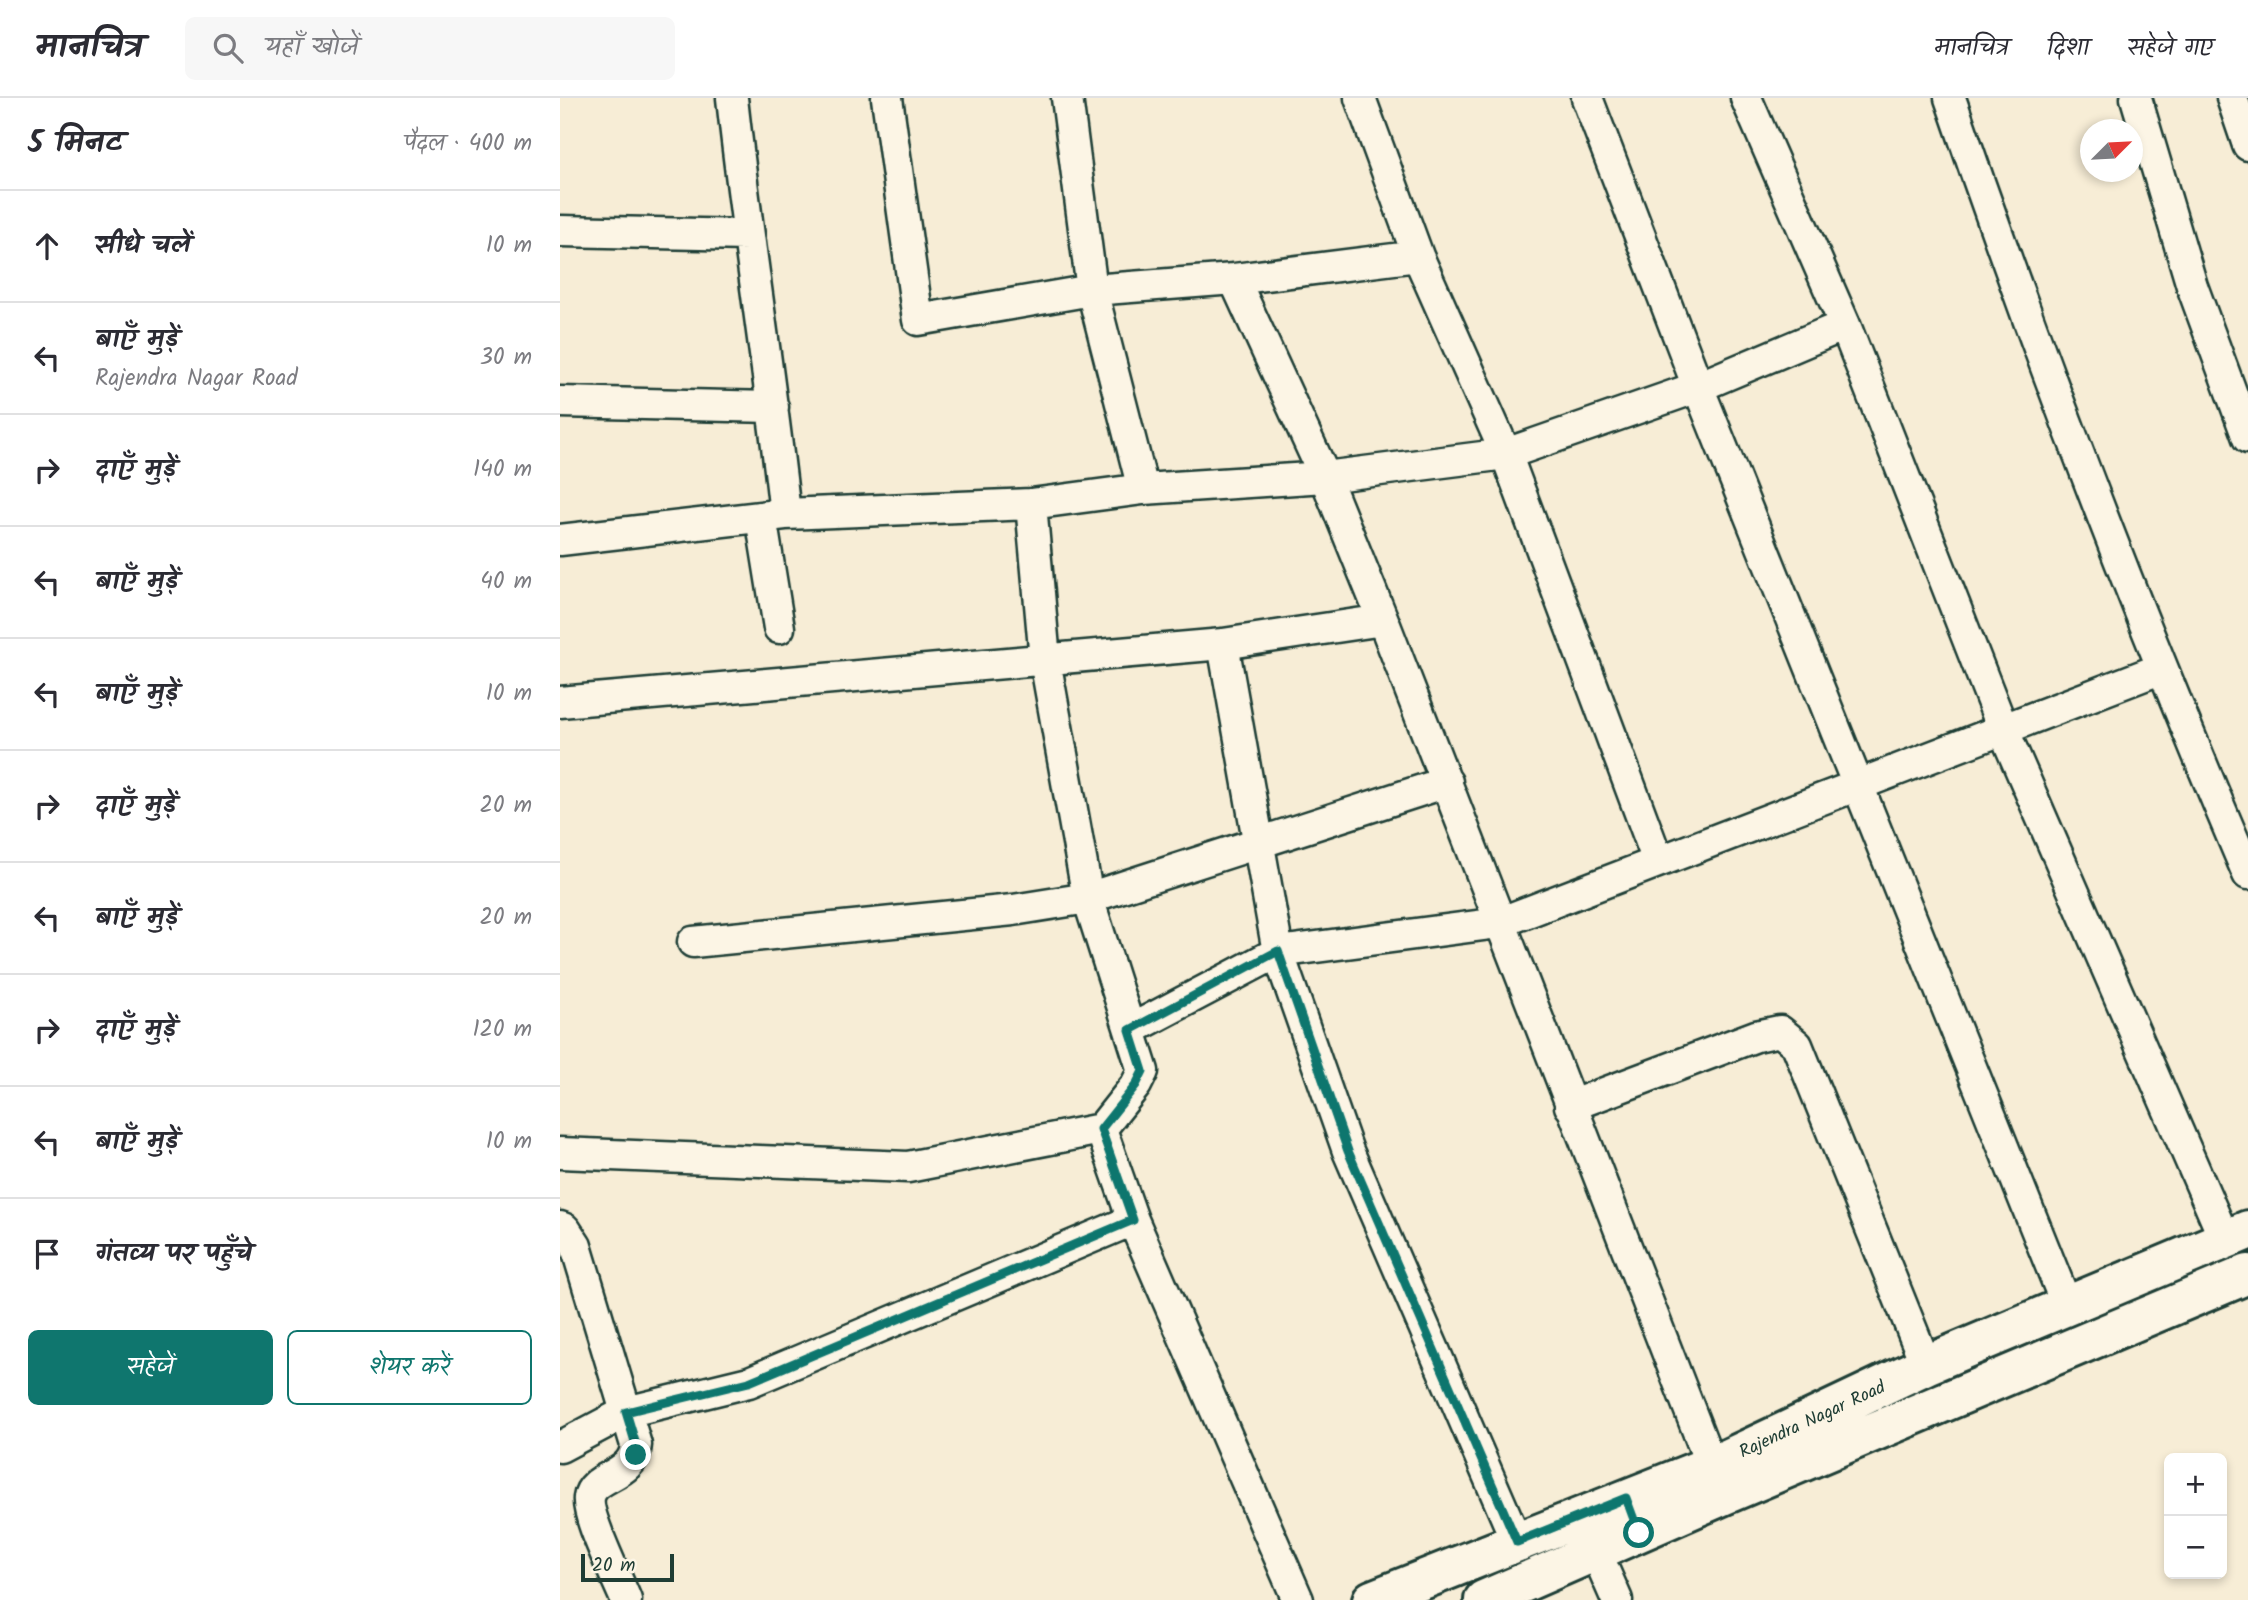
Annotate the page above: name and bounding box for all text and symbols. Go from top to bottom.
search box [185,17,675,80]
text: मानचित्र [35,22,143,75]
text: यहाँ खोजें [265,27,359,69]
icon: search [209,29,247,67]
text: मानचित्र [1934,29,2009,68]
text: दिशा [2047,29,2089,68]
text: सहेजे गए [2127,29,2213,68]
north arrow [2080,119,2143,182]
text: 5 मिनट [28,120,123,168]
text: पैदल · 400 m [404,126,532,162]
text: सीधे चलें [95,225,191,267]
icon: ahead [28,227,66,265]
text: 10 m [486,228,532,264]
text: बाएँ मुड़ें [95,319,178,361]
icon: left [28,339,66,377]
text: 30 m [480,340,532,376]
text: Rajendra Nagar Road [95,361,298,397]
text: दाएँ मुड़ें [95,449,176,491]
icon: right [28,451,66,489]
text: 140 m [473,452,532,488]
text: बाएँ मुड़ें [95,561,178,603]
icon: left [28,563,66,601]
text: 40 m [480,564,532,600]
text: बाएँ मुड़ें [95,673,178,715]
icon: left [28,675,66,713]
text: 10 m [486,676,532,712]
text: दाएँ मुड़ें [95,785,176,827]
icon: right [28,787,66,825]
text: 20 m [480,788,532,824]
text: बाएँ मुड़ें [95,897,178,939]
icon: left [28,899,66,937]
text: 20 m [480,900,532,936]
text: दाएँ मुड़ें [95,1009,176,1051]
icon: right [28,1011,66,1049]
text: 120 m [472,1012,532,1048]
text: बाएँ मुड़ें [95,1121,178,1163]
icon: left [28,1123,66,1161]
text: 10 m [486,1124,532,1160]
text: गंतव्य पर पहुँचे [95,1233,252,1275]
icon: arrive [28,1235,66,1273]
button: सहेजें [28,1330,273,1405]
button: शेयर करें [287,1330,532,1405]
street label: Rajendra Nagar Road [1735,1373,1892,1467]
route end [620,1439,651,1470]
map controls [2164,1453,2227,1579]
button: + [2164,1453,2227,1516]
button: − [2164,1516,2227,1579]
route start [1623,1517,1654,1548]
scale bar [581,1551,674,1583]
text: 20 m [592,1551,635,1581]

